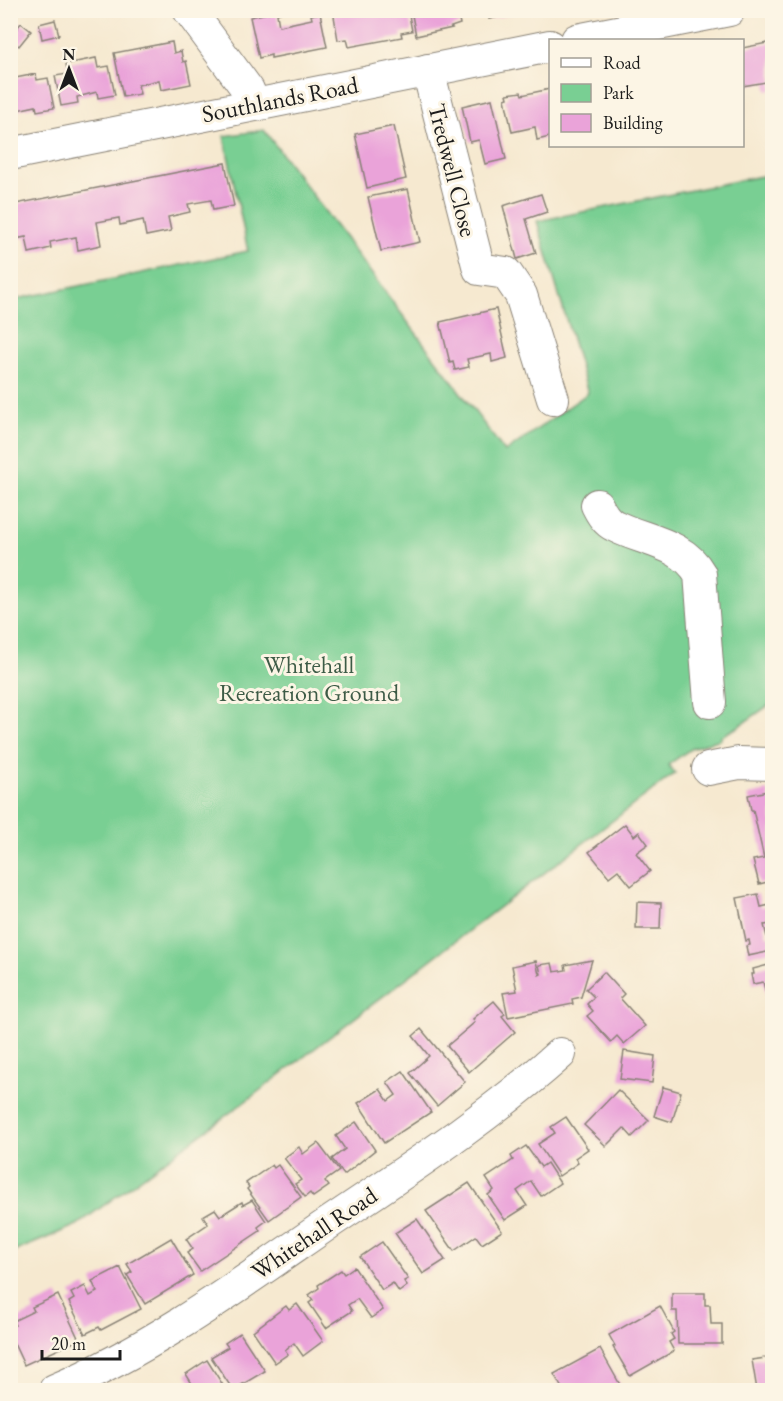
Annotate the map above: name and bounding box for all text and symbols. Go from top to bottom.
north arrow [39,39,99,99]
legend [549,39,744,147]
text: N [63,44,76,65]
text: Road [603,51,642,74]
street label: Southlands Road [199,68,362,129]
text: Park [603,81,634,104]
street label: Tredwell Close [421,100,485,240]
text: Building [603,111,663,134]
park label: Whitehall Recreation Ground [219,649,400,708]
street label: Whitehall Road [245,1179,384,1287]
scale bar [42,1323,120,1361]
text: 20 m [51,1332,86,1355]

